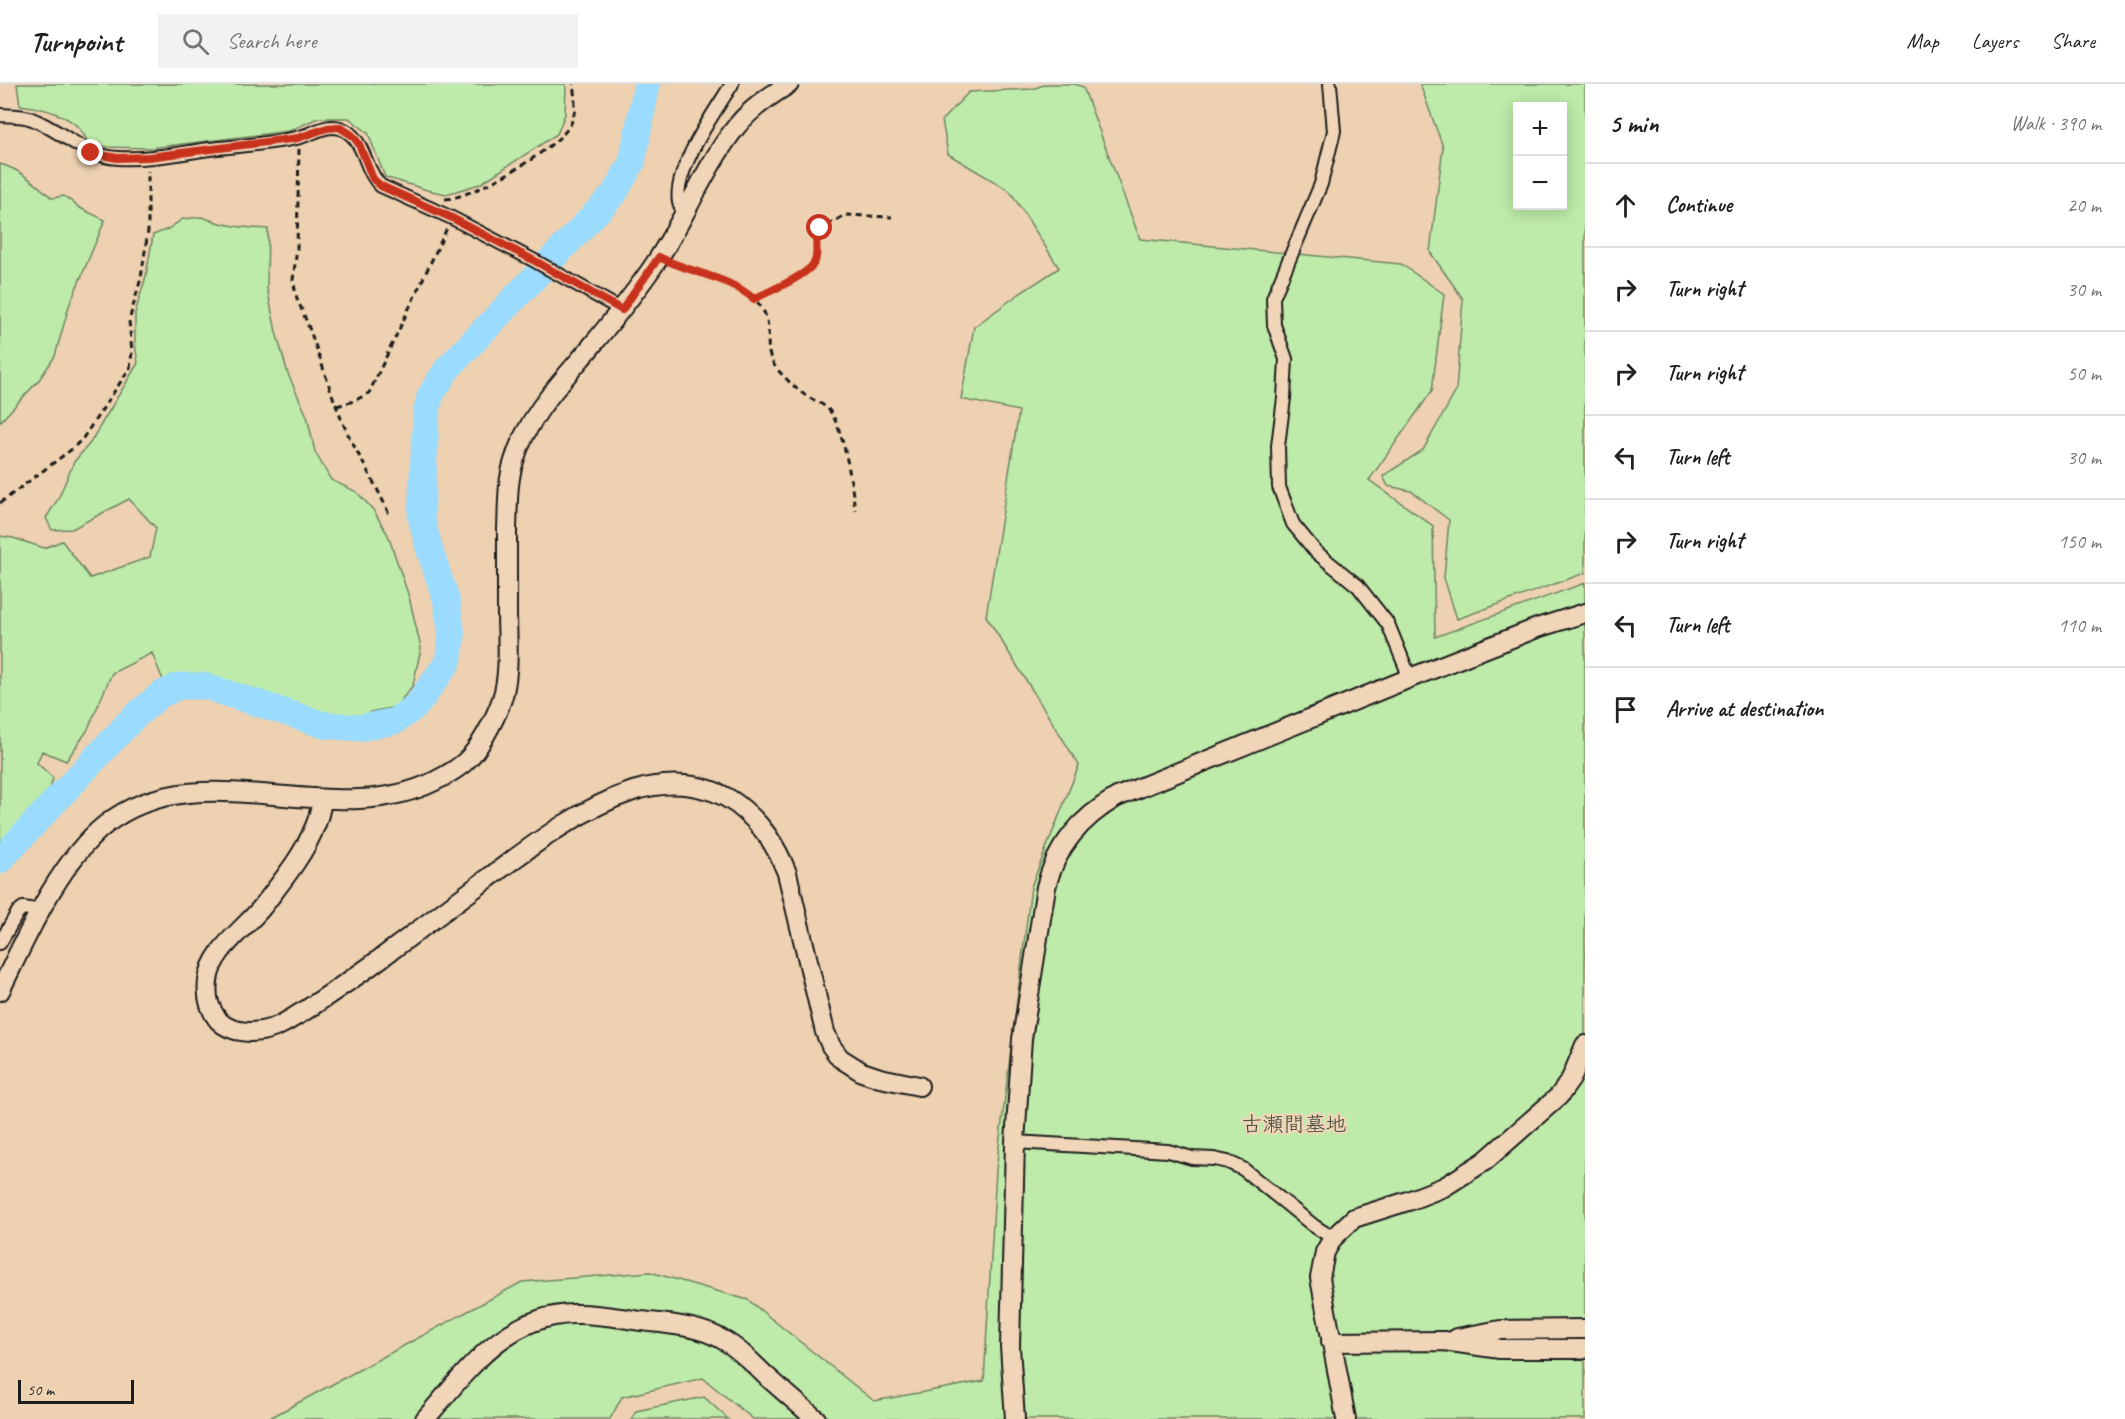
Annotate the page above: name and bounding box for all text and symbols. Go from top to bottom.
search box [158,14,578,68]
text: Turnpoint [30,24,122,59]
icon: search [179,25,212,58]
text: Search here [227,27,317,55]
text: Map [1906,28,1939,54]
text: Layers [1972,28,2018,54]
text: Share [2051,28,2095,54]
map controls [1513,102,1567,210]
button: + [1513,102,1567,156]
text: 5 min [1609,107,1658,140]
text: Walk · 390 m [2011,111,2101,136]
route end [77,139,103,165]
button: − [1513,156,1567,210]
icon: ahead [1609,189,1642,222]
text: Continue [1666,191,1732,219]
text: 20 m [2067,193,2101,218]
route start [806,214,832,240]
icon: right [1609,273,1642,306]
text: Turn right [1666,275,1743,303]
text: 30 m [2067,277,2101,302]
icon: right [1609,357,1642,390]
text: Turn right [1666,359,1743,387]
text: 50 m [2067,361,2101,386]
icon: left [1609,441,1642,474]
text: Turn left [1666,443,1730,471]
text: 30 m [2067,445,2101,470]
icon: right [1609,525,1642,558]
text: Turn right [1666,527,1743,555]
text: 150 m [2058,529,2101,554]
icon: left [1609,609,1642,642]
text: Turn left [1666,611,1730,639]
text: 110 m [2058,613,2101,638]
icon: arrive [1609,693,1642,726]
text: Arrive at destination [1666,695,1823,723]
park label: 古瀬間墓地 [1242,1111,1347,1137]
scale bar [18,1377,134,1404]
text: 50 m [27,1380,54,1400]

